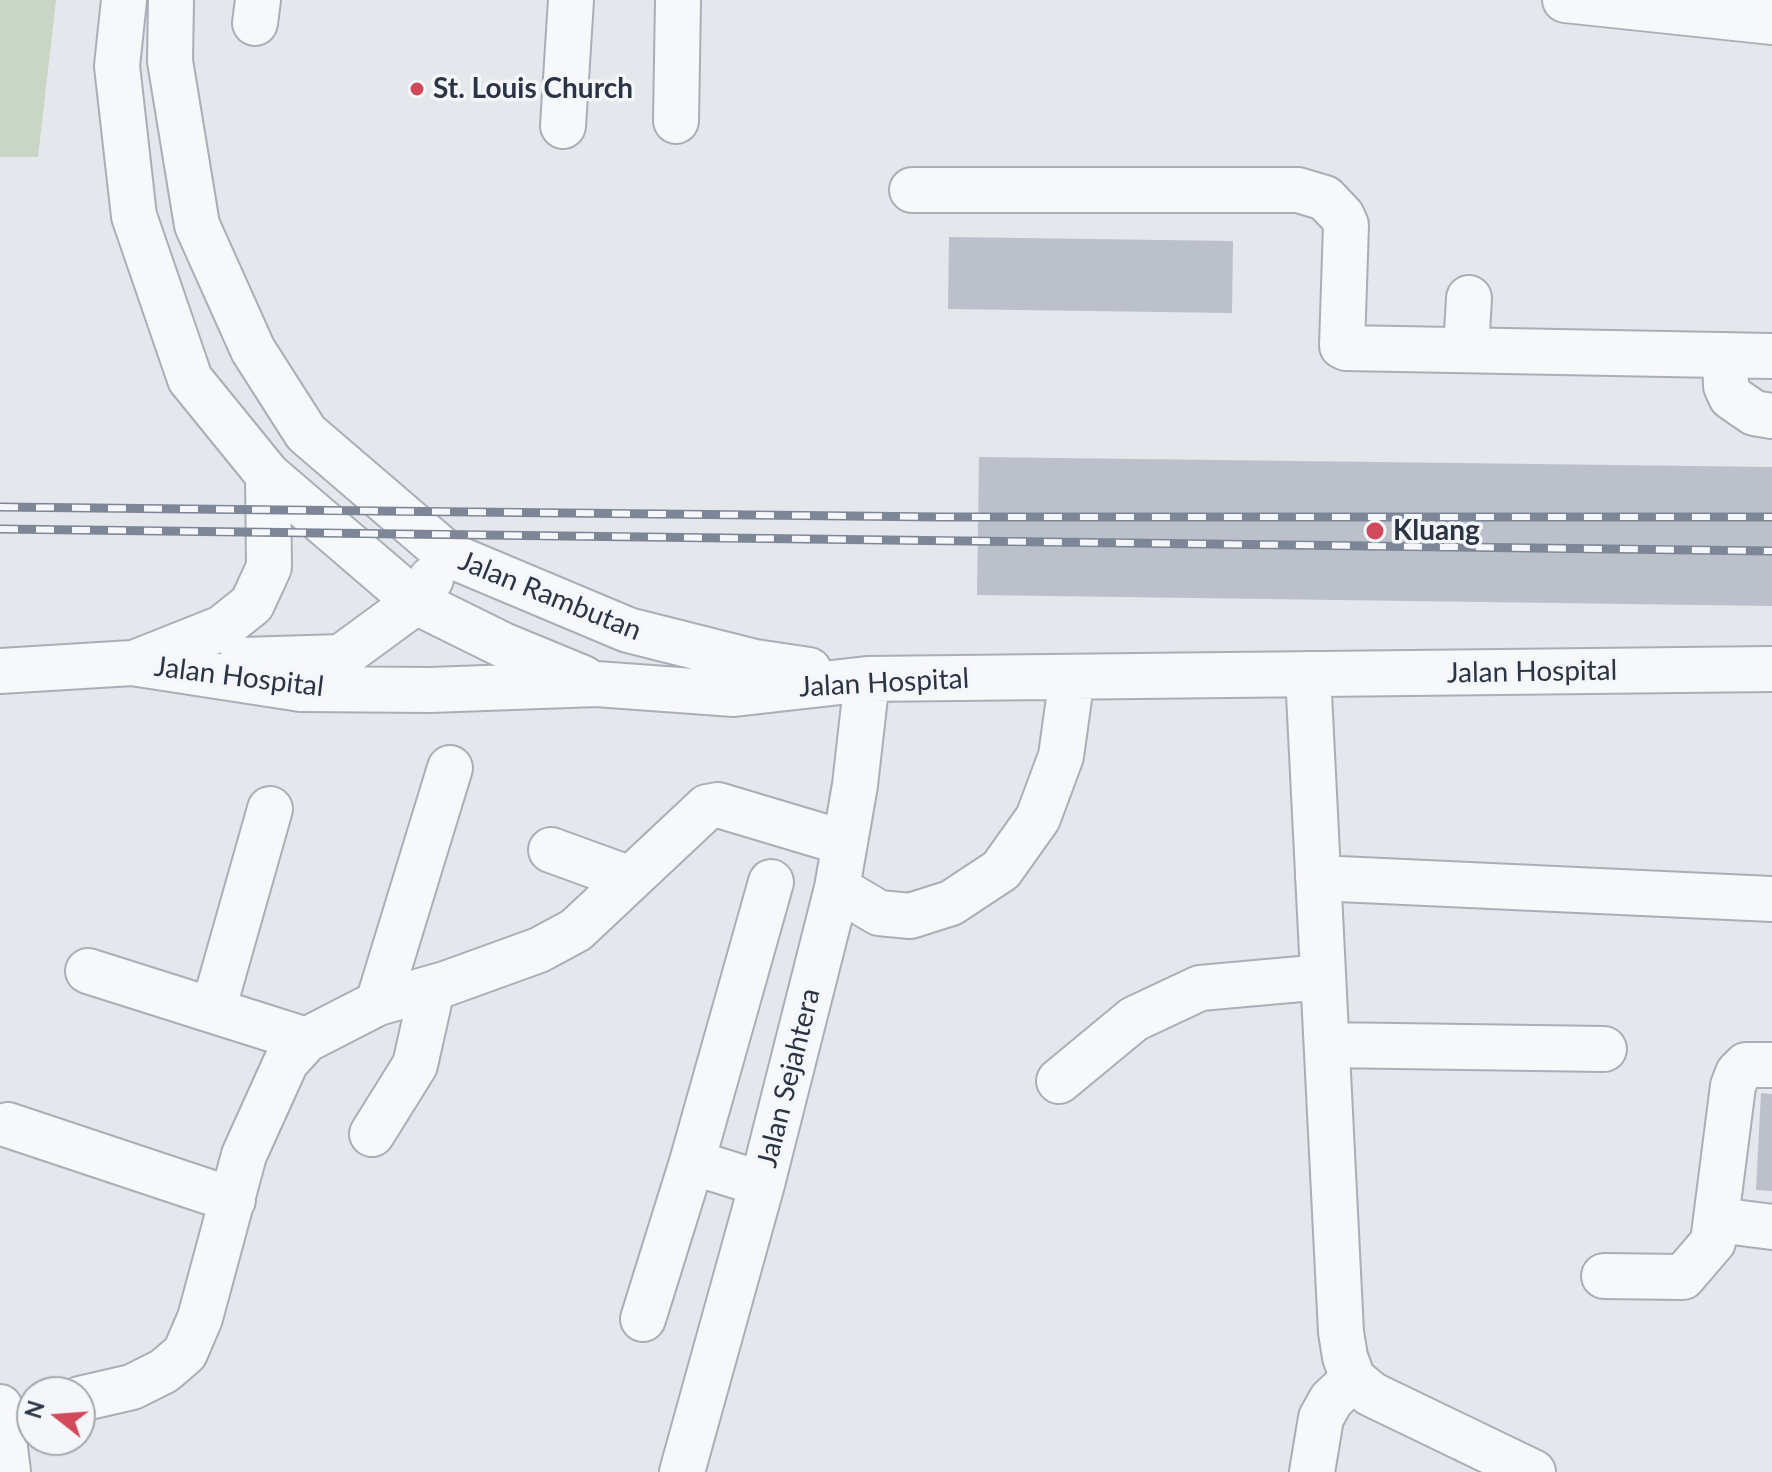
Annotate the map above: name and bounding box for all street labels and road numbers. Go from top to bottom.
street label: Jalan Rambutan [454,544,646,648]
street label: Jalan Hospital [152,650,326,704]
street label: Jalan Hospital [1447,654,1617,690]
street label: Jalan Hospital [798,662,970,704]
street label: Jalan Sejahtera [751,985,827,1171]

